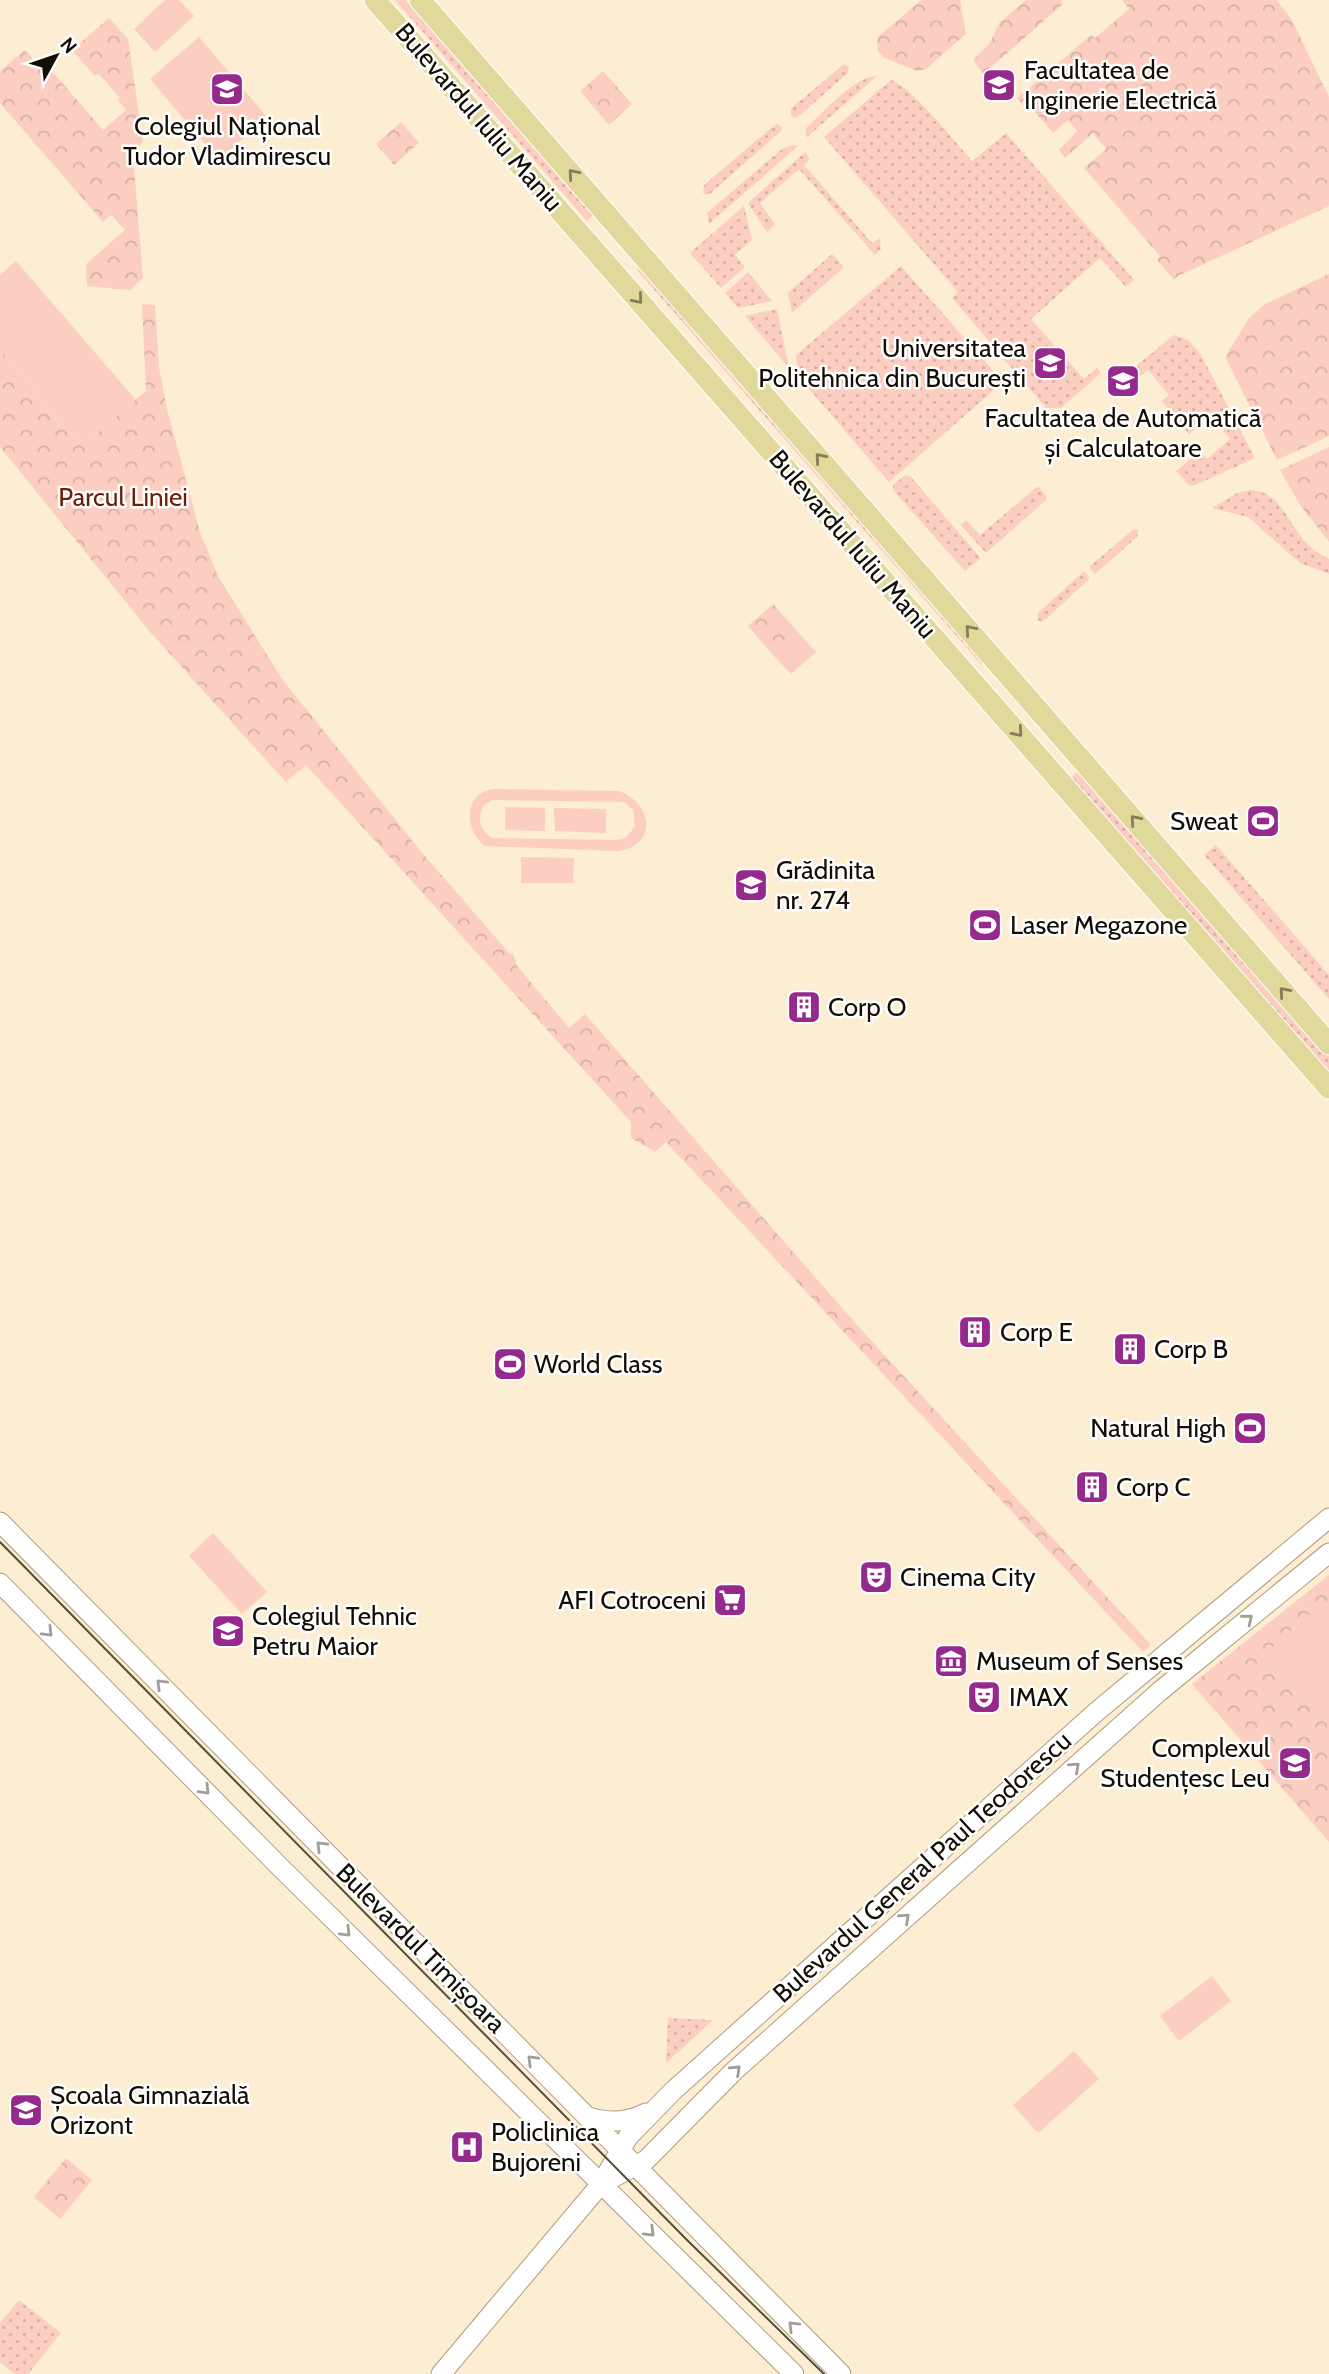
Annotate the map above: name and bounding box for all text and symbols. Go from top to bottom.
street label: Bulevardul Iuliu Maniu [388,16,570,218]
north arrow [21,21,91,91]
text: N [56,33,82,58]
place label: Facultatea de Inginerie Electrică [1024,54,1217,116]
school or university icon: Facultatea de Inginerie Electrică [980,66,1018,104]
school or university icon: Colegiul Național Tudor Vladimirescu [208,70,246,108]
place label: Colegiul Național Tudor Vladimirescu [123,110,331,172]
one-way arrow [569,170,581,183]
one-way arrow [630,290,642,303]
place label: Universitatea Politehnica din București [758,332,1027,395]
school or university icon: Universitatea Politehnica din București [1031,344,1069,382]
school or university icon: Facultatea de Automatică și Calculatoare [1104,362,1142,400]
place label: Facultatea de Automatică și Calculatoare [985,402,1262,465]
street label: Bulevardul Iuliu Maniu [762,443,944,645]
one-way arrow [816,454,829,467]
park label: Parcul Liniei [58,481,188,513]
one-way arrow [966,625,978,638]
one-way arrow [1010,724,1022,737]
sports icon: Sweat [1244,802,1282,840]
place label: Sweat [1170,805,1238,837]
one-way arrow [1131,816,1143,829]
place label: Grădinita nr. 274 [776,854,876,916]
school or university icon: Grădinita nr. 274 [732,866,770,904]
sports icon: Laser Megazone [966,906,1004,944]
place label: Laser Megazone [1010,909,1187,941]
one-way arrow [1280,987,1292,1000]
building icon: Corp O [785,988,823,1026]
place label: Corp O [828,991,907,1023]
building icon: Corp E [956,1313,994,1351]
place label: Corp E [1000,1316,1073,1348]
building icon: Corp B [1111,1330,1149,1368]
place label: Corp B [1154,1333,1228,1365]
sports icon: World Class [491,1345,529,1383]
place label: World Class [534,1348,663,1380]
sports icon: Natural High [1231,1409,1269,1447]
place label: Natural High [1090,1412,1226,1444]
building icon: Corp C [1073,1468,1111,1506]
place label: Corp C [1116,1471,1191,1503]
theatre icon: Cinema City [857,1558,895,1596]
place label: Cinema City [900,1561,1036,1593]
supermarket icon: AFI Cotroceni [711,1581,749,1619]
place label: AFI Cotroceni [558,1584,706,1616]
place label: Colegiul Tehnic Petru Maior [252,1600,417,1662]
school or university icon: Colegiul Tehnic Petru Maior [209,1612,247,1650]
one-way arrow [1240,1615,1253,1627]
one-way arrow [40,1623,53,1636]
museum icon: Museum of Senses [932,1642,970,1680]
place label: Museum of Senses [976,1645,1184,1677]
theatre icon: IMAX [965,1678,1003,1716]
one-way arrow [156,1679,169,1692]
place label: IMAX [1009,1681,1069,1713]
street label: Bulevardul General Paul Teodorescu [766,1724,1078,2010]
place label: Complexul Studențesc Leu [1100,1732,1270,1795]
school or university icon: Complexul Studențesc Leu [1276,1744,1314,1782]
one-way arrow [1067,1763,1080,1775]
one-way arrow [197,1782,210,1795]
one-way arrow [316,1841,329,1854]
street label: Bulevardul Timișoara [329,1857,513,2041]
one-way arrow [897,1914,910,1927]
one-way arrow [337,1924,350,1937]
one-way arrow [527,2056,540,2069]
one-way arrow [728,2066,741,2078]
place label: Școala Gimnazială Orizont [50,2079,250,2141]
school or university icon: Școala Gimnazială Orizont [7,2091,45,2129]
place label: Policlinica Bujoreni [491,2116,600,2178]
hospital icon: Policlinica Bujoreni [448,2128,486,2166]
one-way arrow [641,2224,654,2237]
one-way arrow [788,2321,801,2334]

